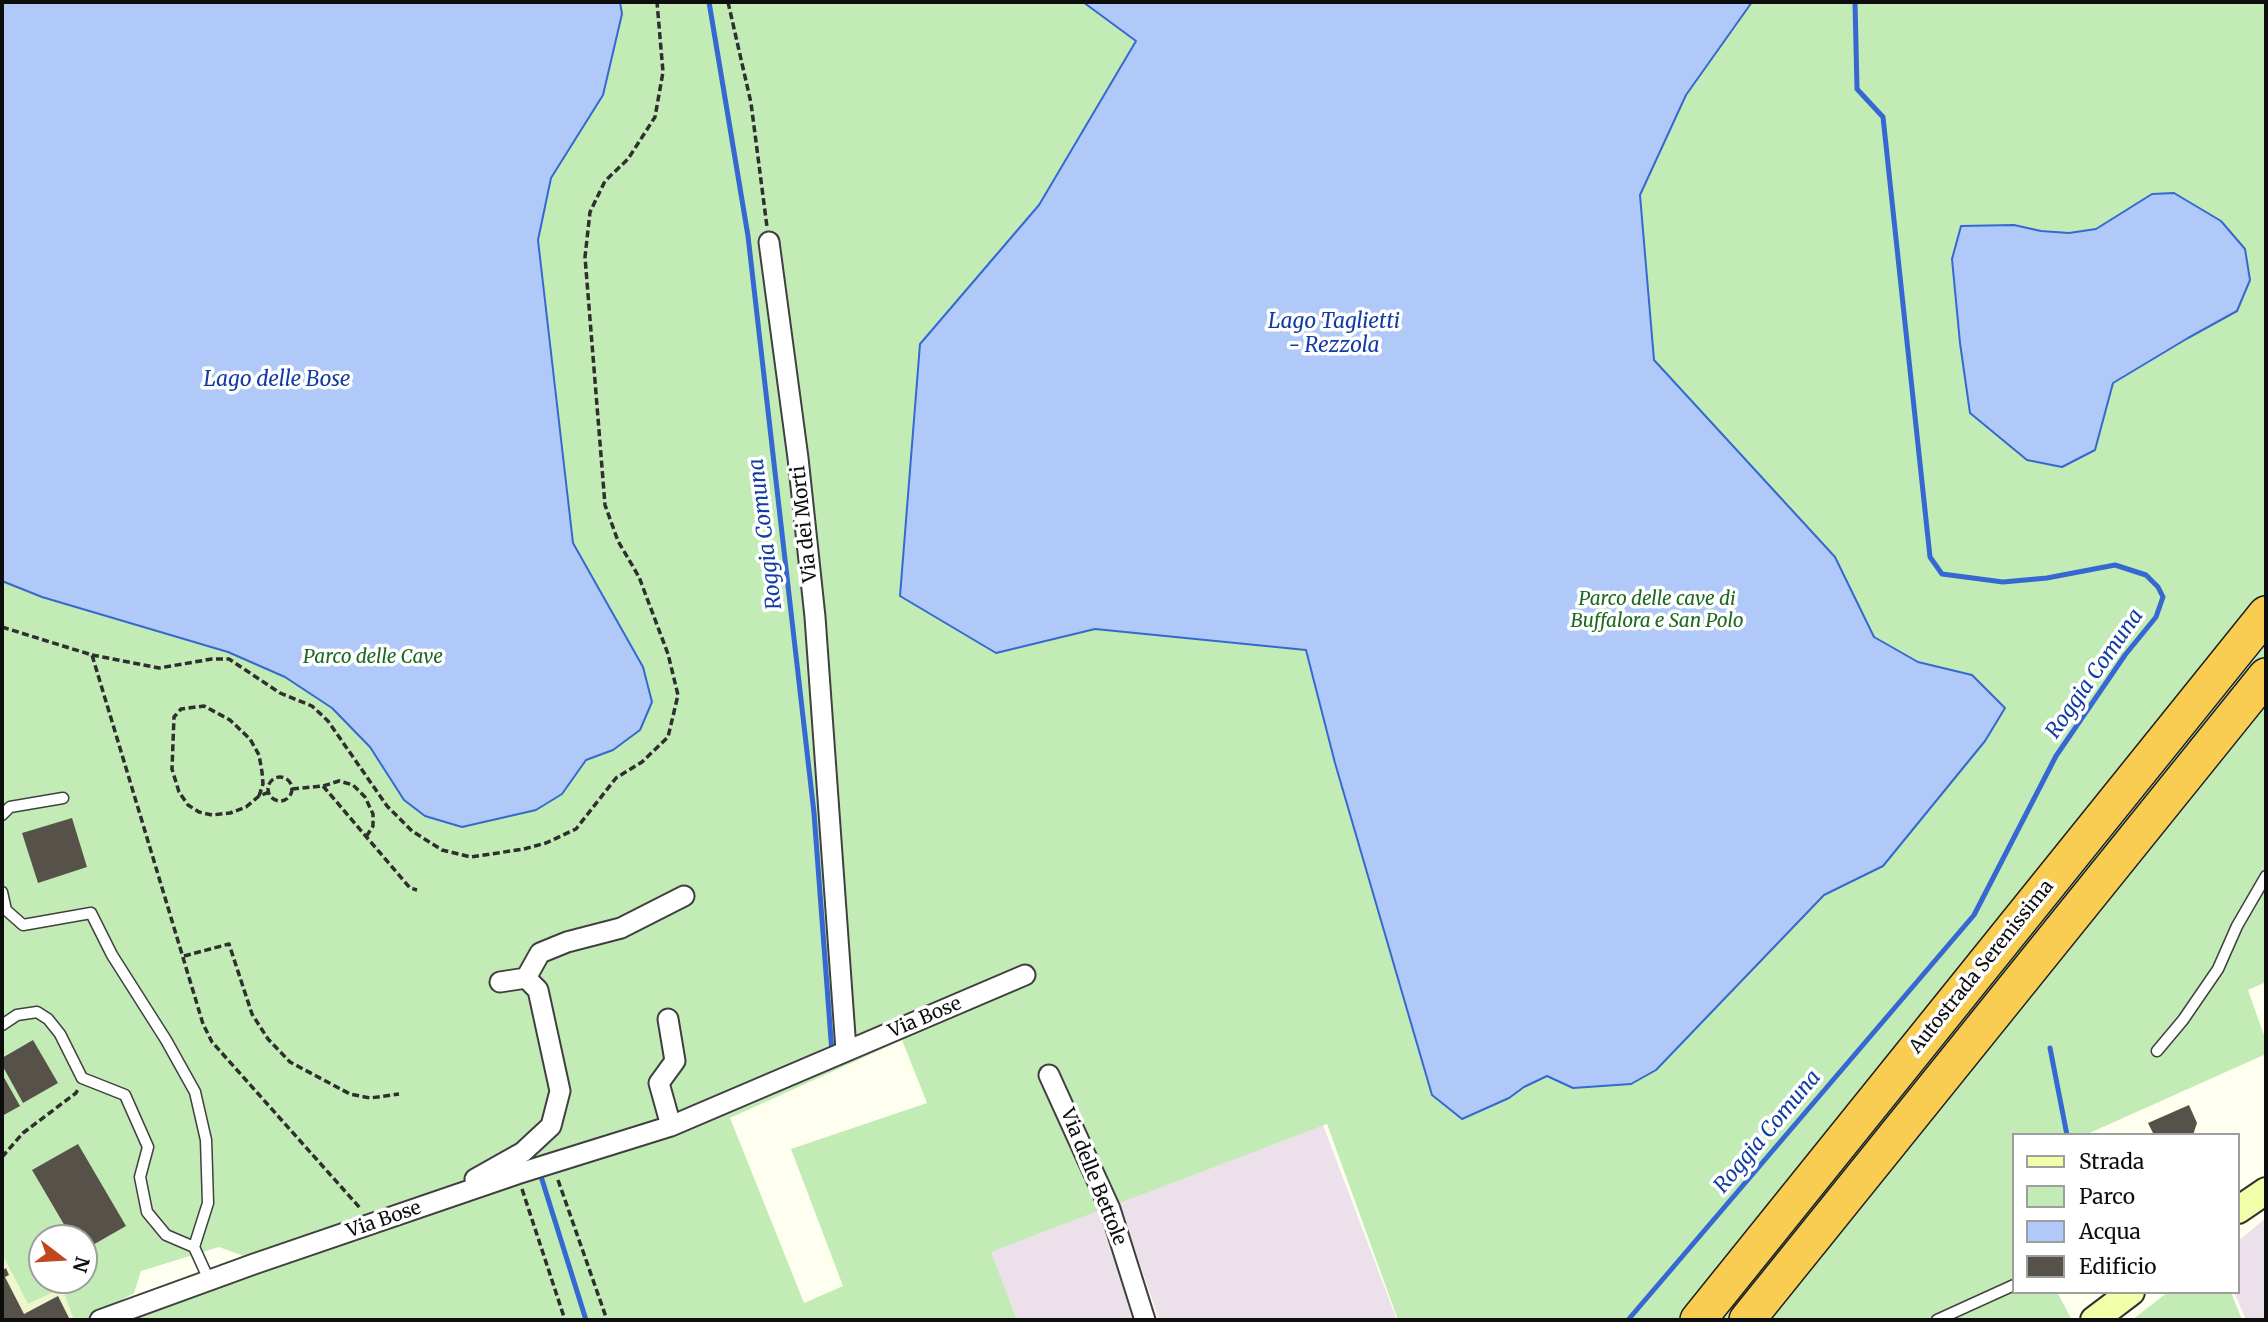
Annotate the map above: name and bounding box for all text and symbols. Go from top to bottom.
water label: Lago Taglietti - Rezzola [1268,309,1400,359]
water label: Lago delle Bose [203,367,351,393]
water label: Roggia Comuna [744,457,788,611]
street label: Via dei Morti [788,464,822,584]
park label: Parco delle cave di Buffalora e San Polo [1571,589,1743,633]
water label: Roggia Comuna [2041,604,2149,744]
park label: Parco delle Cave [303,647,443,669]
street label: Autostrada Serenissima [1905,876,2059,1058]
street label: Via Bose [885,992,965,1044]
water label: Roggia Comuna [1709,1066,1827,1198]
street label: Via delle Bettole [1055,1105,1131,1249]
legend [2012,1133,2240,1294]
text: Strada [2079,1148,2144,1175]
text: Parco [2079,1183,2135,1210]
street label: Via Bose [344,1197,424,1243]
text: Acqua [2079,1218,2141,1245]
north arrow [28,1224,98,1294]
text: Edificio [2079,1253,2156,1280]
text: N [68,1254,95,1275]

